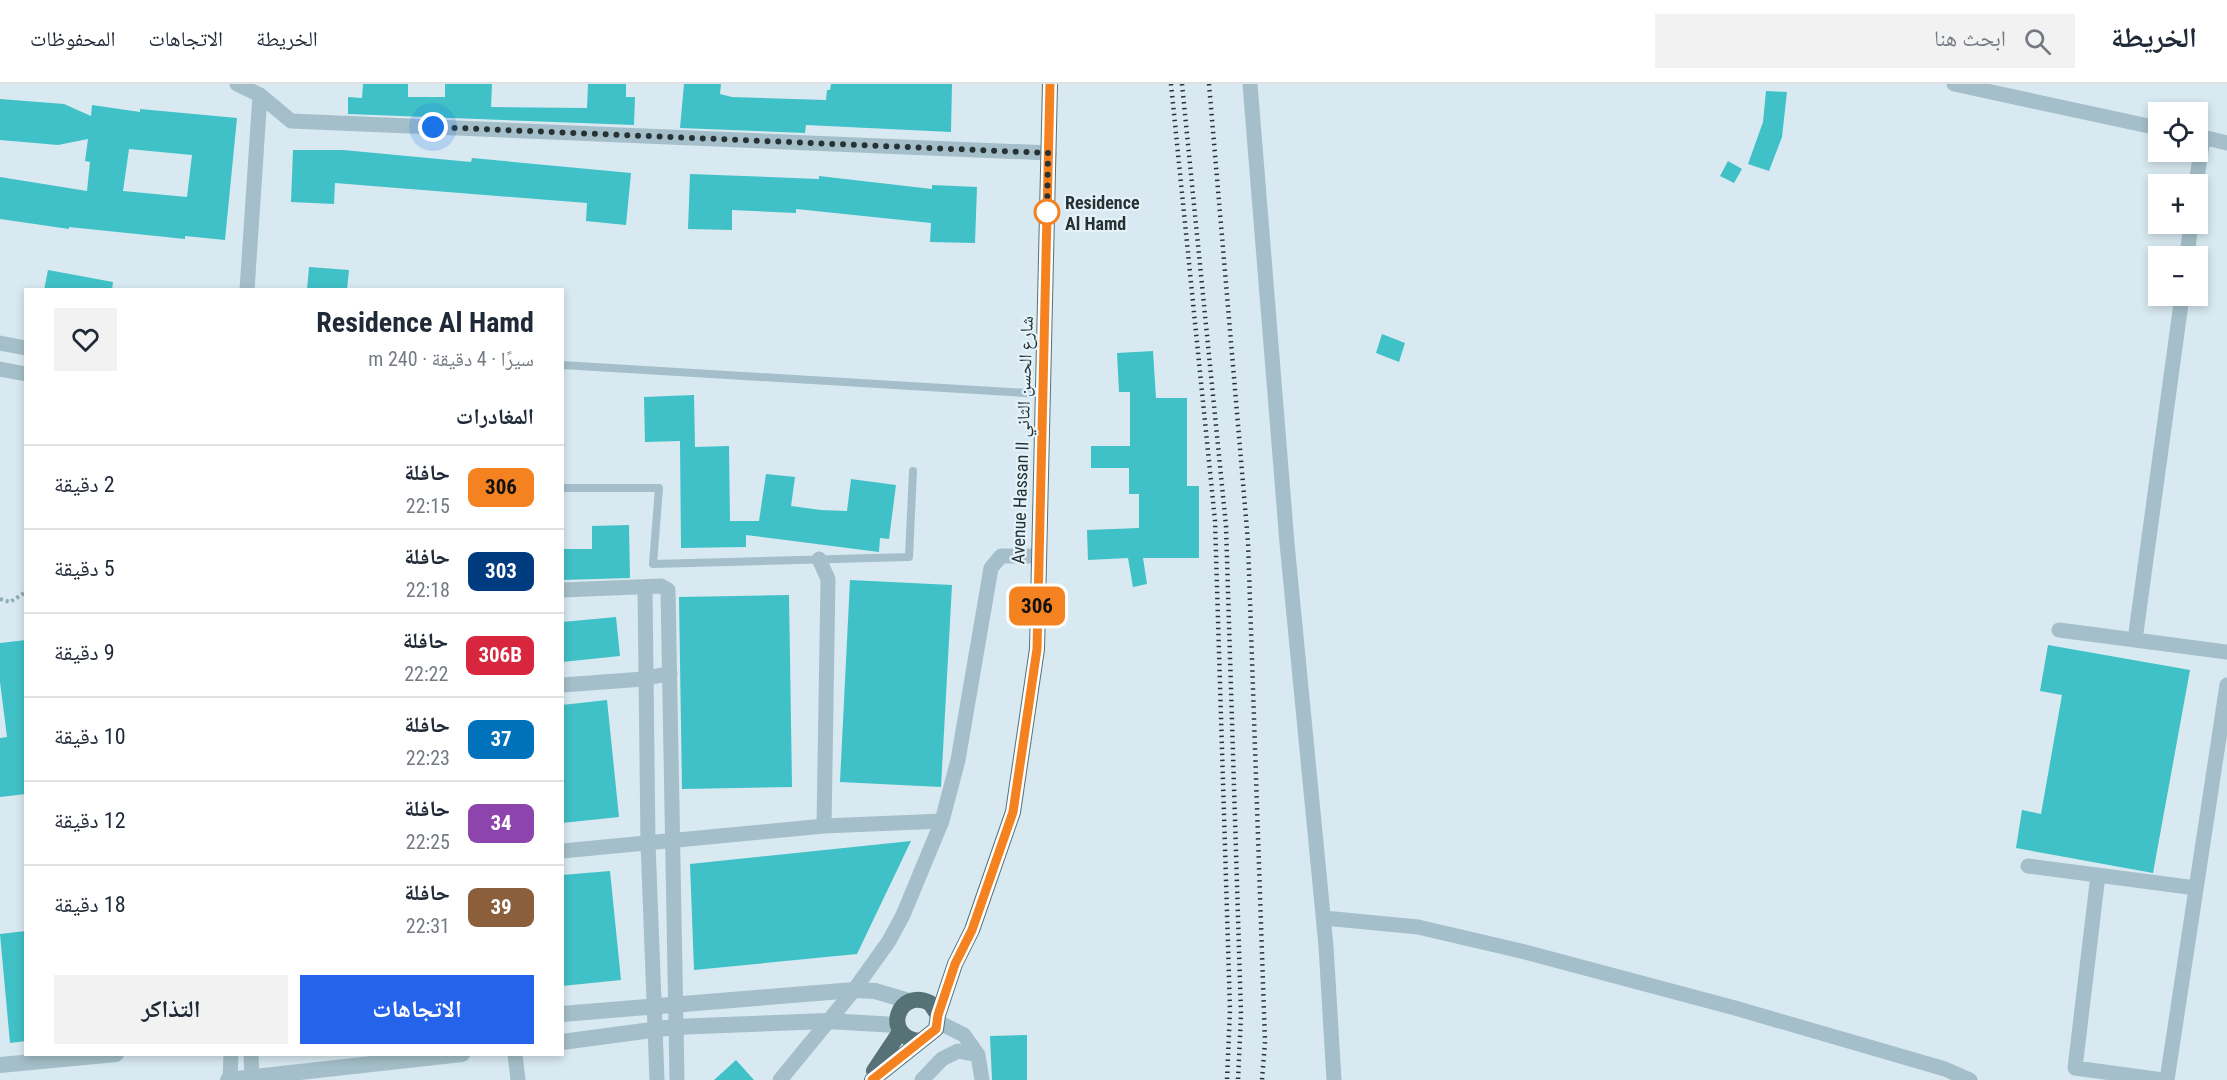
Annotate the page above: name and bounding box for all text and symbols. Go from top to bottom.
search box [1655,14,2075,68]
text: الخريطة [2111,21,2197,54]
icon: search [2021,25,2054,58]
text: ابحث هنا [1934,26,2006,51]
text: المحفوظات [30,27,115,51]
text: الاتجاهات [148,27,223,51]
text: الخريطة [256,27,318,51]
map controls [2148,102,2208,306]
button: locate [2148,102,2208,162]
your location [418,112,448,142]
button: + [2148,174,2208,234]
place label: Residence Al Hamd [1065,192,1140,234]
marker: Residence Al Hamd [1034,199,1060,225]
button: − [2148,246,2208,306]
text: Residence Al Hamd [316,306,534,339]
button: heart [54,308,117,371]
street label: Avenue Hassan II شارع الحسن الثاني [1007,316,1041,565]
text: سيرًا · 4 دقيقة · 240 m [368,347,534,371]
text: المغادرات [456,404,534,429]
text: حافلة [404,460,450,485]
text: 2 دقيقة [54,472,115,497]
text: 306 [485,475,517,499]
text: 22:15 [406,494,450,518]
text: حافلة [404,544,450,569]
text: 5 دقيقة [54,556,115,581]
text: 303 [485,559,517,583]
text: 22:18 [406,578,450,602]
line badge: 306 [1002,586,1072,626]
text: 306 [1021,594,1053,618]
text: حافلة [403,628,448,653]
text: 9 دقيقة [54,640,115,665]
text: 306B [478,643,522,667]
text: 22:22 [404,662,448,686]
text: حافلة [404,712,450,737]
text: 10 دقيقة [54,724,126,749]
text: 37 [490,727,512,751]
text: 22:23 [406,746,450,770]
text: حافلة [404,796,450,821]
text: 12 دقيقة [54,808,126,833]
text: 34 [490,811,512,835]
text: 22:25 [406,830,450,854]
text: حافلة [404,880,450,905]
text: 18 دقيقة [54,892,126,917]
text: 39 [490,895,512,919]
text: 22:31 [406,914,450,938]
button: التذاكر [54,975,288,1044]
button: الاتجاهات [300,975,534,1044]

